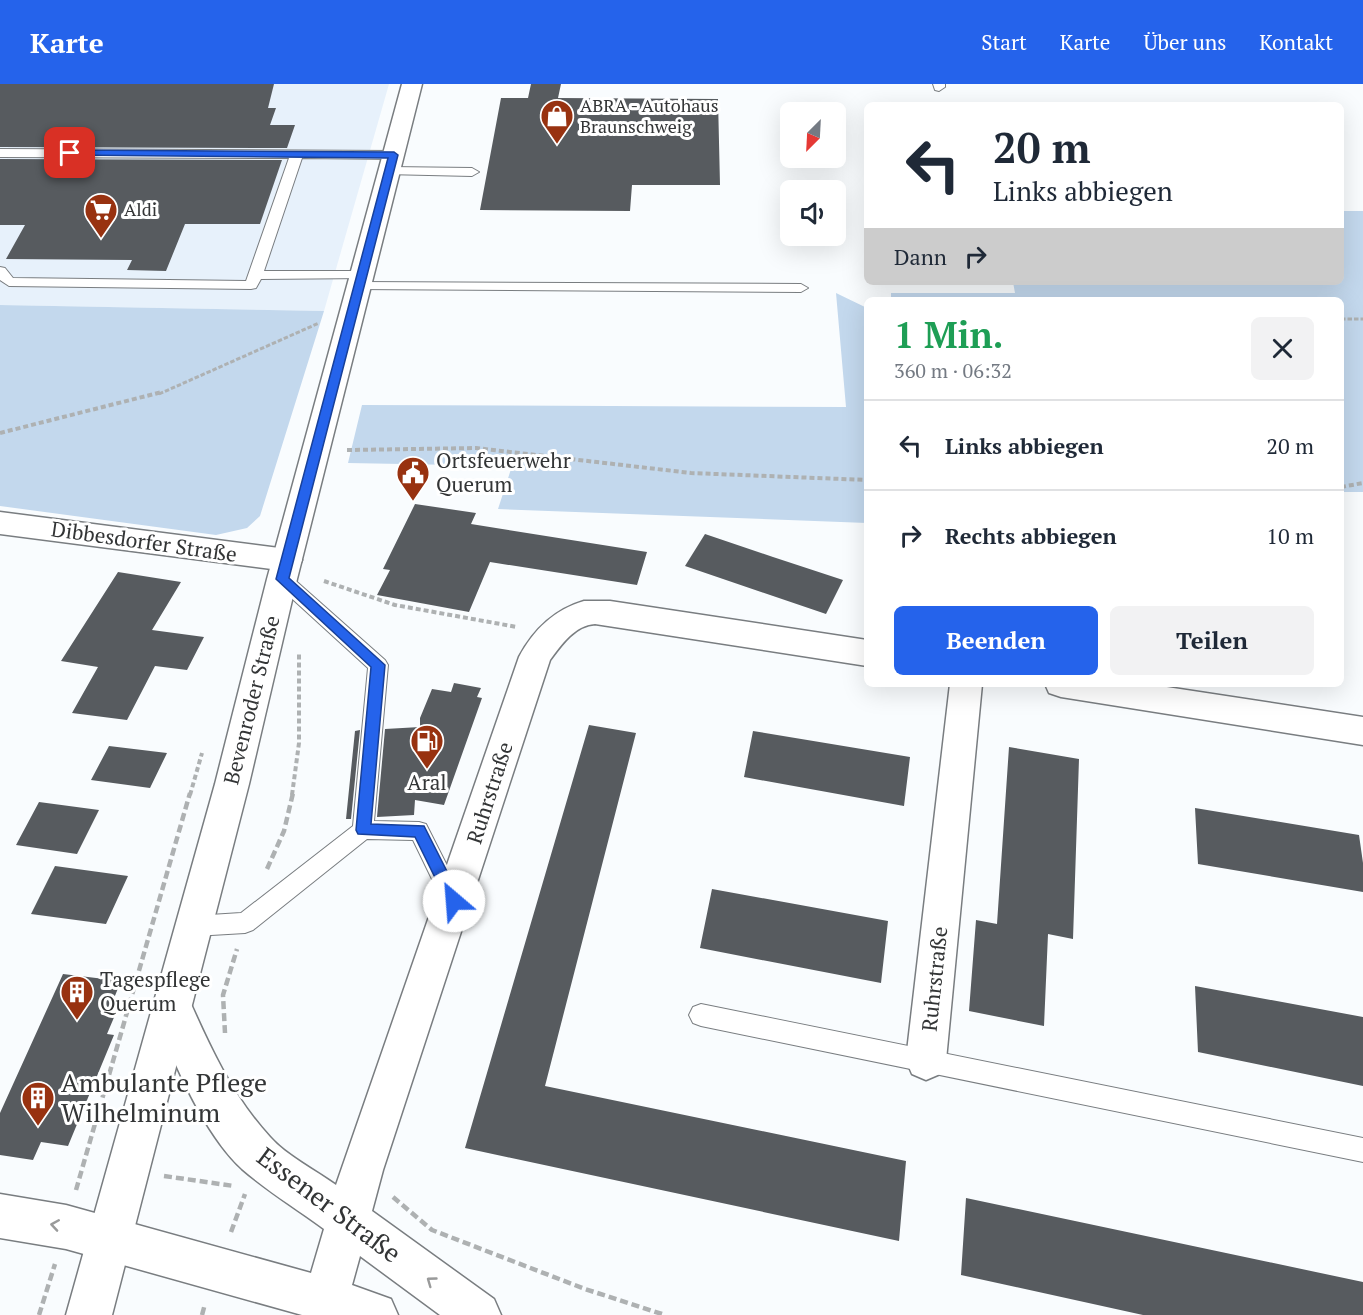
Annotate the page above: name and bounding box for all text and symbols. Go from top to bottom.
text: Karte [30,24,104,61]
text: Start [981,28,1027,56]
text: Karte [1060,28,1110,56]
text: Über uns [1143,28,1226,56]
text: Kontakt [1259,28,1333,56]
place label: ABRA - Autohaus Braunschweig [580,93,718,138]
shop icon: ABRA - Autohaus Braunschweig [539,98,575,145]
north arrow [780,102,846,168]
map controls [780,102,846,246]
text: 20 m [993,119,1091,175]
icon: left [894,126,972,204]
pin [44,127,95,178]
icon: arrive [53,136,86,169]
text: Links abbiegen [993,173,1173,209]
button: sound [780,180,846,246]
supermarket icon: Aldi [83,192,119,239]
place label: Aldi [124,197,157,221]
icon: right [959,240,992,273]
text: Dann [894,242,947,271]
text: 1 Min. [894,311,1003,358]
button: close [1251,317,1314,380]
text: 360 m · 06:32 [894,357,1012,384]
icon: left [894,429,927,462]
text: Links abbiegen [945,431,1104,460]
text: 20 m [1266,431,1314,460]
place label: Ortsfeuerwehr Querum [436,446,571,498]
public building icon: Ortsfeuerwehr Querum [395,455,431,502]
street label: Dibbesdorfer Straße [49,514,239,568]
icon: right [894,519,927,552]
text: Rechts abbiegen [945,521,1117,550]
text: 10 m [1266,521,1314,550]
button: Beenden [894,606,1098,675]
button: Teilen [1110,606,1314,675]
street label: Bevenroder Straße [217,612,286,787]
fuel station icon: Aral [409,723,445,770]
street label: Ruhrstraße [459,738,519,847]
place label: Aral [407,768,447,796]
position arrow [422,869,486,933]
street label: Ruhrstraße [915,925,953,1033]
place label: Tagespflege Querum [100,965,211,1017]
building icon: Tagespflege Querum [59,974,95,1021]
place label: Ambulante Pflege Wilhelminum [61,1065,267,1129]
building icon: Ambulante Pflege Wilhelminum [20,1080,56,1127]
street label: Essener Straße [251,1139,408,1270]
one-way arrow [51,1219,61,1232]
one-way arrow [426,1277,437,1288]

